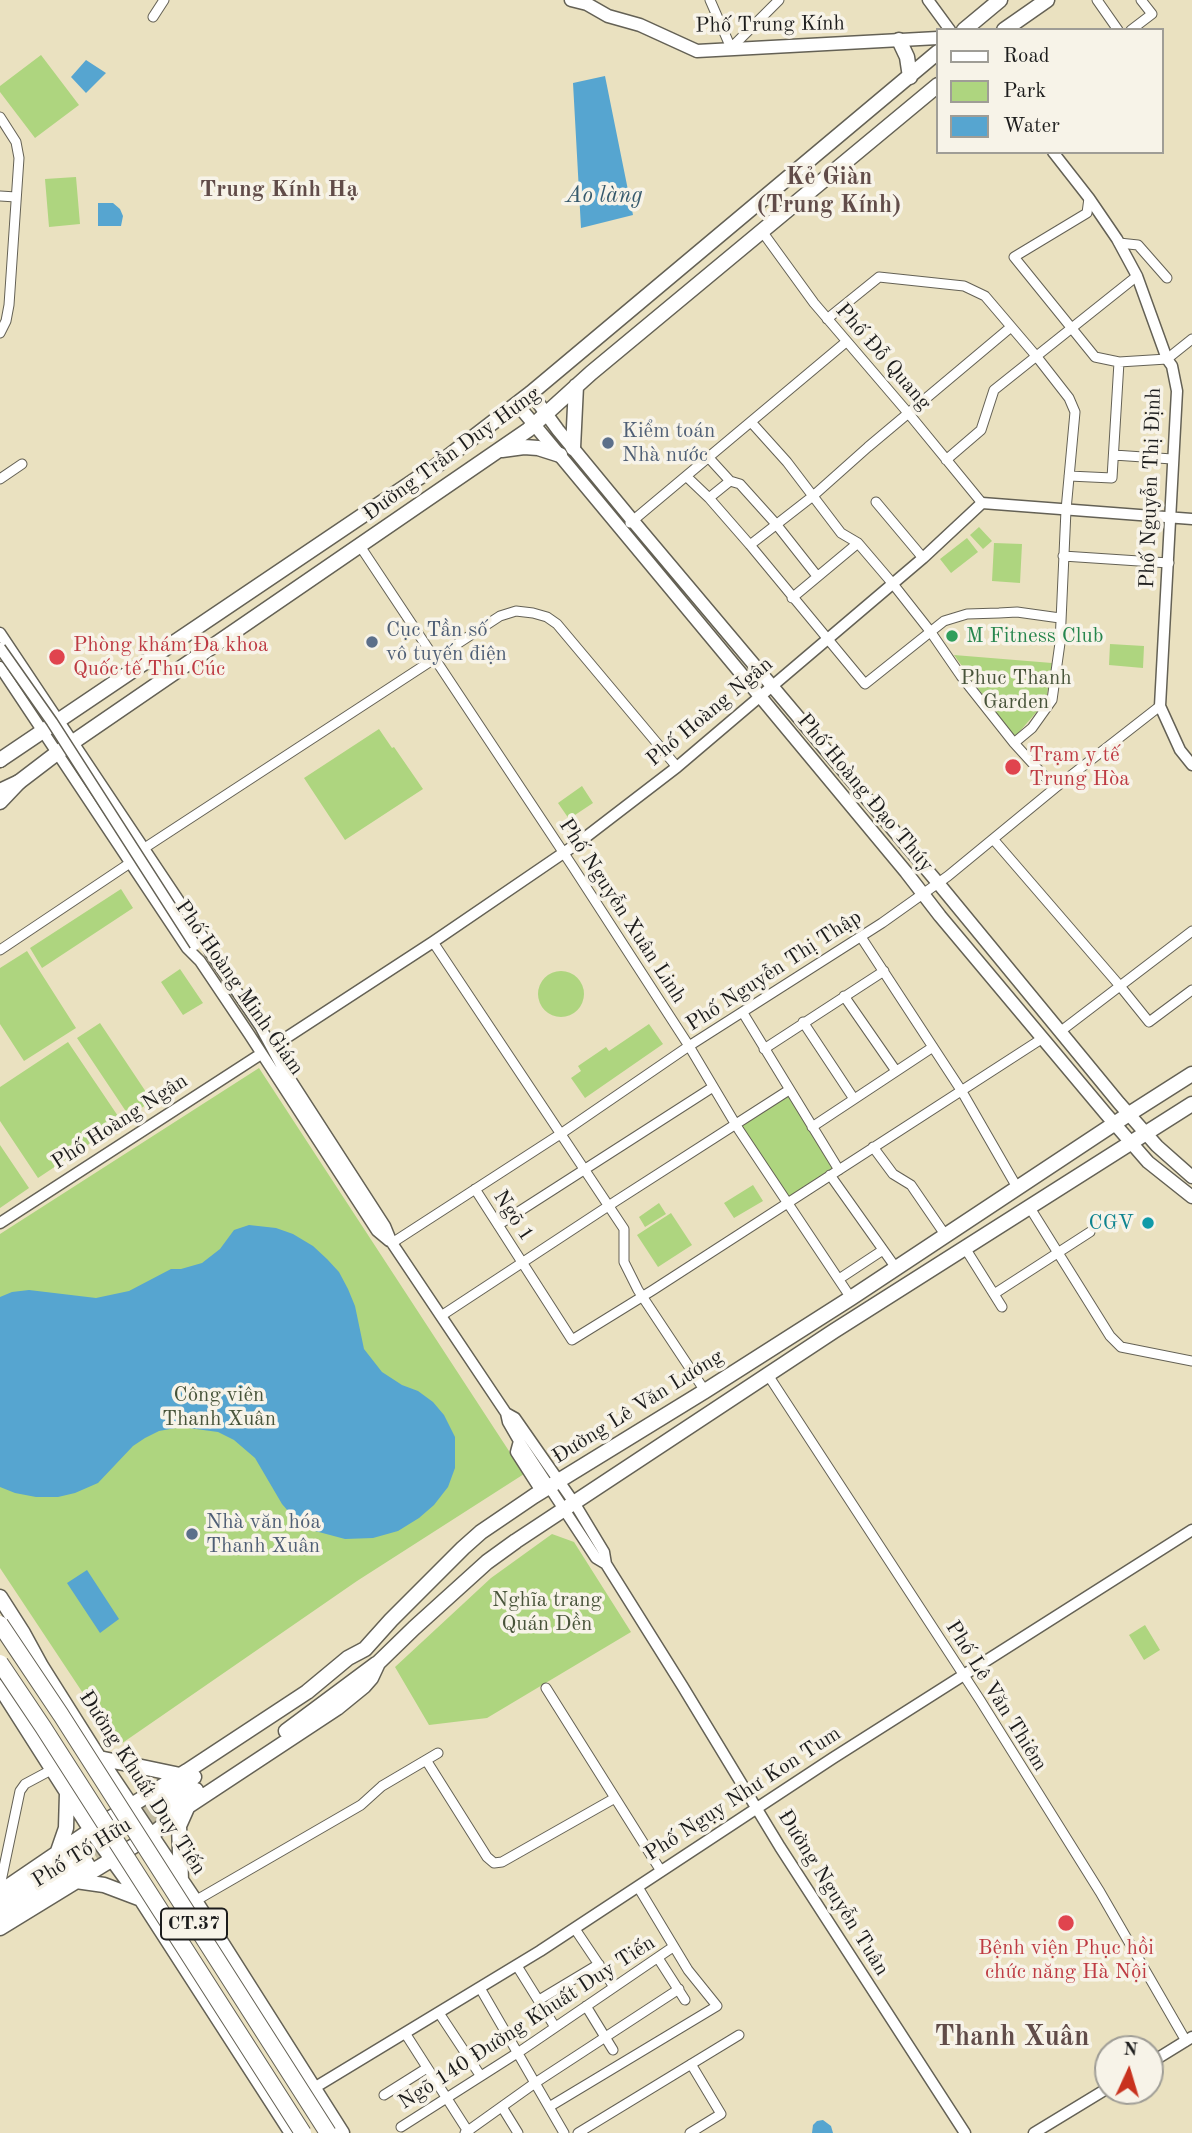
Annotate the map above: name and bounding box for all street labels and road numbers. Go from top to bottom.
street label: Phố Trung Kính [695,11,845,39]
street label: Phố Đỗ Quang [830,298,936,416]
street label: Đường Trần Duy Hưng [359,381,545,527]
street label: Phố Nguyễn Thị Định [1135,387,1167,589]
street label: Phố Hoàng Ngân [642,652,778,772]
street label: Phố Hoàng Đạo Thúy [791,709,939,877]
street label: Phố Nguyễn Xuân Linh [553,814,691,1008]
street label: Phố Hoàng Minh Giám [169,896,309,1080]
street label: Phố Nguyễn Thị Thập [682,905,866,1037]
street label: Phố Hoàng Ngân [47,1069,193,1175]
street label: Ngõ 1 [487,1186,539,1246]
street label: Đường Lê Văn Lương [548,1344,728,1470]
street label: Phố Lê Văn Thiêm [940,1616,1052,1776]
street label: Đường Khuất Duy Tiến [73,1686,211,1880]
street label: Phố Ngụy Như Kon Tum [640,1721,846,1867]
street label: Đường Nguyễn Tuân [772,1805,894,1981]
street label: Phố Tố Hữu [28,1813,136,1893]
road number: CT.37 [161,1908,227,1940]
street label: Ngõ 140 Đường Khuất Duy Tiến [394,1930,660,2116]

